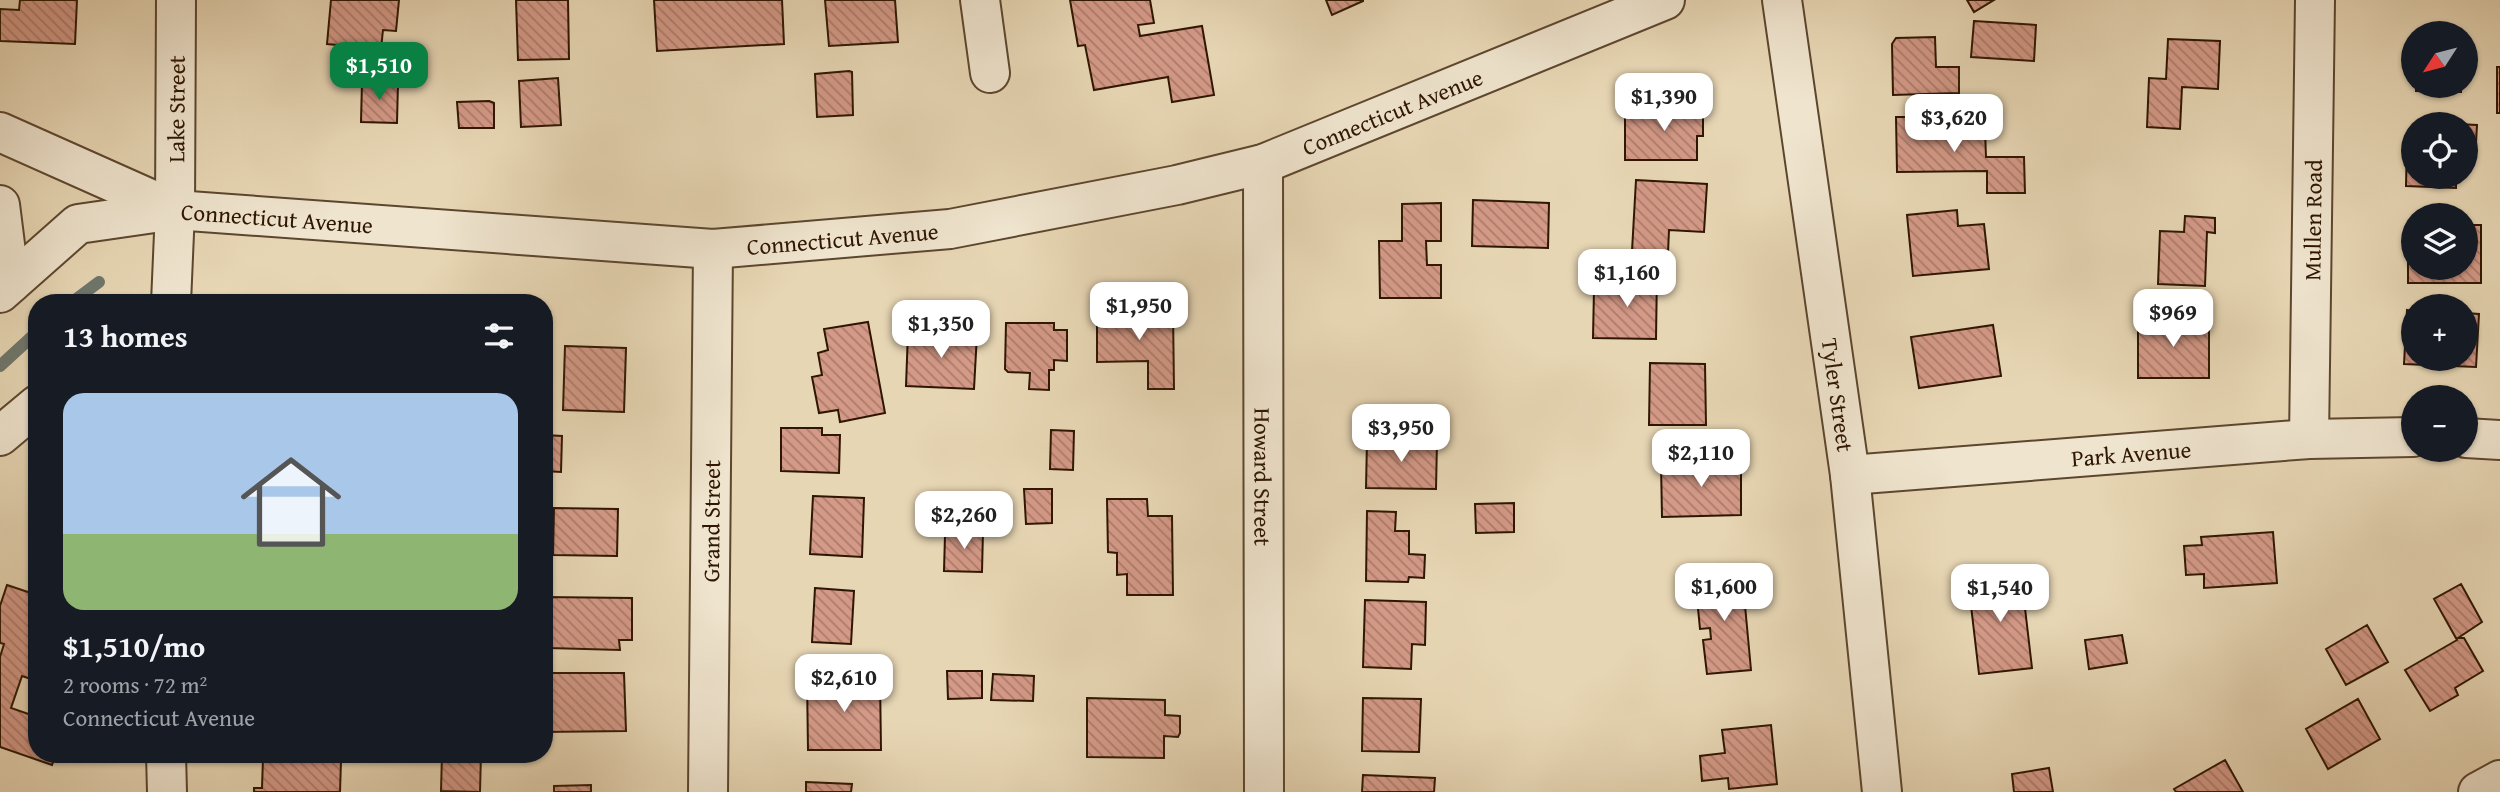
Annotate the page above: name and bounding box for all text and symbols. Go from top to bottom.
north arrow [2401,21,2478,98]
map controls [2401,21,2478,462]
pin: $1,510 [322,42,436,102]
text: $1,510 [346,48,412,81]
street label: Lake Street [159,55,192,163]
street label: Connecticut Avenue [1297,60,1487,163]
pin: $1,390 [1607,74,1721,133]
text: $1,390 [1631,79,1697,112]
pin: $3,620 [1897,94,2011,154]
text: $3,620 [1921,100,1987,133]
button: locate [2401,112,2478,189]
street label: Mullen Road [2295,158,2329,281]
street label: Connecticut Avenue [180,194,374,241]
button: layers [2401,203,2478,280]
street label: Connecticut Avenue [745,214,940,263]
pin: $1,160 [1570,250,1684,309]
text: $1,160 [1594,255,1660,288]
pin: $1,950 [1082,282,1196,342]
text: $1,950 [1106,288,1172,321]
pin: $969 [2132,290,2214,349]
button: + [2401,294,2478,371]
text: $969 [2149,295,2197,328]
pin: $1,350 [884,300,998,360]
text: $1,350 [908,306,974,339]
text: 13 homes [63,314,188,358]
icon: filters [480,317,518,355]
street label: Tyler Street [1814,336,1863,454]
button: − [2401,385,2478,462]
pin: $3,950 [1344,405,1458,464]
street label: Howard Street [1247,408,1280,546]
text: $3,950 [1368,410,1434,443]
pin: $2,110 [1644,430,1758,489]
street label: Park Avenue [2070,432,2192,474]
text: $2,110 [1668,435,1734,468]
icon: home [228,439,354,565]
street label: Grand Street [693,460,728,582]
pin: $2,260 [907,491,1021,551]
text: $2,260 [931,497,997,530]
pin: $1,600 [1667,564,1781,623]
pin: $1,540 [1943,564,2057,624]
text: $1,600 [1691,569,1757,602]
text: $1,540 [1967,570,2033,603]
text: $1,510/mo [63,624,205,668]
pin: $2,610 [787,654,901,714]
text: $2,610 [811,660,877,693]
text: 2 rooms · 72 m² [63,668,207,701]
text: Connecticut Avenue [63,701,255,734]

